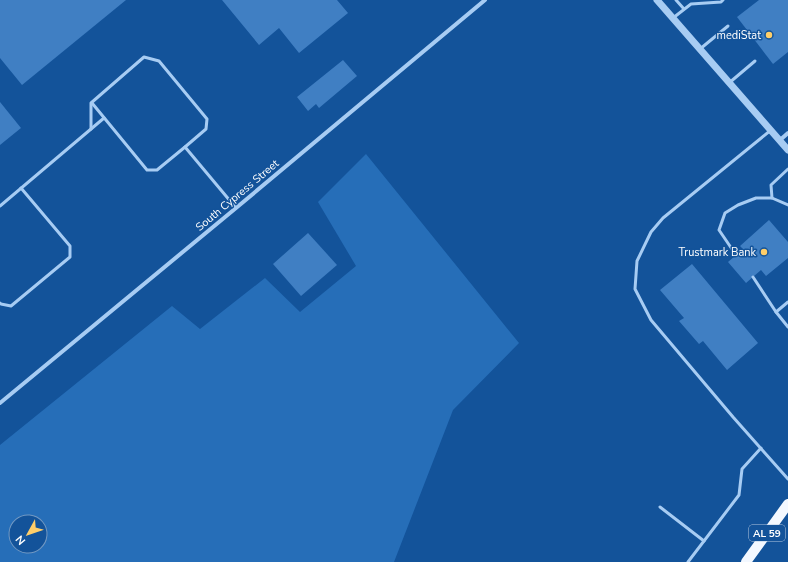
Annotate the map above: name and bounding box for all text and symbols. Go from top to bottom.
place label: mediStat [716,28,761,43]
marker: mediStat [764,30,774,40]
street label: South Cypress Street [193,156,282,235]
place label: Trustmark Bank [678,245,756,260]
marker: Trustmark Bank [759,247,769,257]
north arrow [8,514,48,554]
road number: AL 59 [749,525,785,541]
text: N [12,532,29,548]

